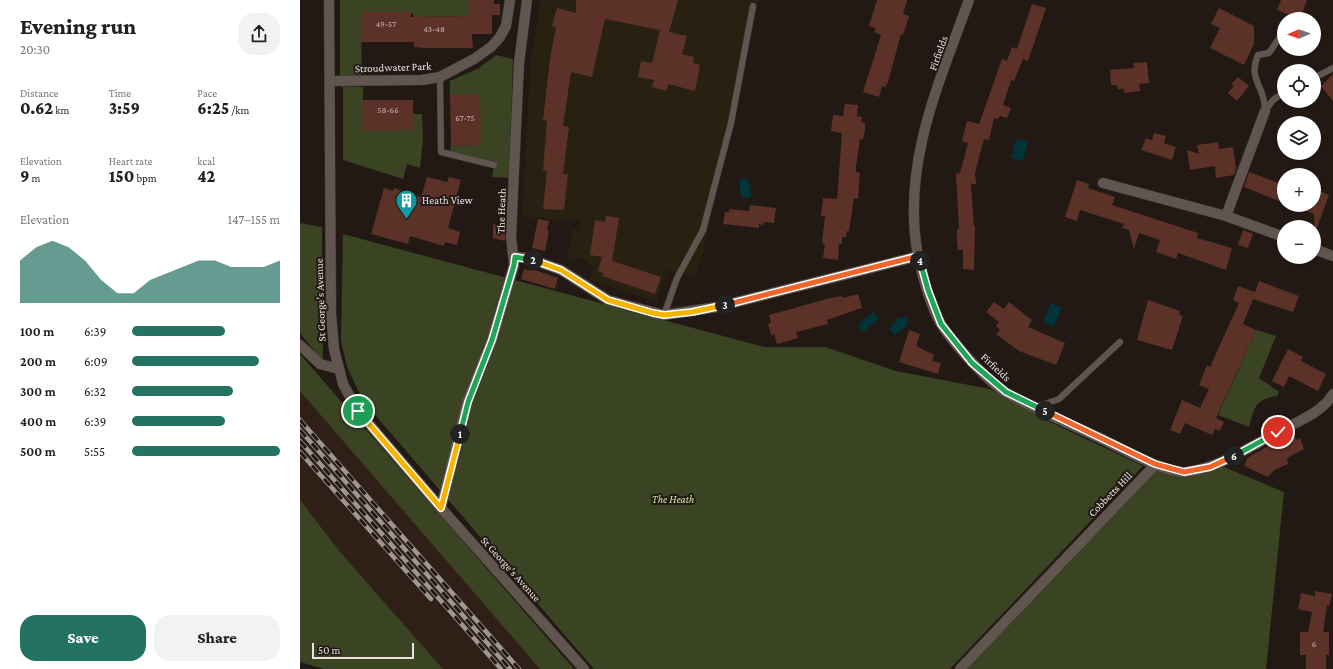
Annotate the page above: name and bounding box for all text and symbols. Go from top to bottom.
north arrow [1277,12,1321,56]
map controls [1277,12,1321,264]
button: share [238,13,280,55]
text: Evening run [20,14,136,39]
house number: 49-57 [376,19,396,29]
house number: 43-48 [423,24,445,34]
street label: Firfields [926,34,950,72]
text: 20:30 [20,42,50,57]
street label: Stroudwater Park [355,60,432,74]
button: locate [1277,64,1321,108]
text: Distance [20,87,58,99]
text: Time [109,87,131,99]
text: Pace [197,87,217,99]
text: 0.62 [20,99,53,118]
text: 3:59 [109,99,140,118]
text: 6:25 [197,99,229,118]
text: km [53,104,69,116]
text: /km [229,104,249,116]
house number: 58-66 [377,105,399,115]
house number: 67-75 [455,113,475,123]
button: layers [1277,116,1321,160]
text: Elevation [20,155,62,167]
text: Heart rate [109,155,153,167]
text: kcal [197,155,215,167]
text: 9 [20,167,30,186]
text: 150 [109,167,134,186]
text: 42 [197,167,215,186]
button: + [1277,168,1321,212]
text: m [30,172,40,184]
text: bpm [134,172,157,184]
building icon: Heath View [393,187,419,220]
street label: The Heath [494,188,508,234]
place label: Heath View [422,194,474,206]
text: Elevation [20,212,69,227]
text: 147–155 m [228,212,280,227]
button: − [1277,220,1321,264]
pin: 2 [523,250,543,270]
pin: 4 [910,251,930,271]
text: 2 [530,254,536,266]
text: 4 [917,255,923,267]
street label: St George’s Avenue [313,258,328,342]
pin: 3 [715,295,735,315]
text: 3 [722,299,728,311]
text: 100 m [20,324,54,339]
text: 6:39 [84,324,106,339]
street label: Firfields [979,350,1013,384]
text: 200 m [20,354,56,369]
text: 6:09 [84,354,108,369]
text: 300 m [20,384,56,399]
text: 6:32 [84,384,106,399]
pin [341,394,375,428]
icon: arrive [347,400,369,422]
pin: 5 [1035,401,1055,421]
text: 5 [1042,405,1048,417]
text: 400 m [20,414,56,429]
text: 6:39 [84,414,106,429]
pin [1261,415,1295,449]
icon: check [1267,421,1289,443]
pin: 1 [450,424,470,444]
text: 1 [458,428,462,440]
text: 500 m [20,444,56,459]
text: 5:55 [84,444,105,459]
pin: 6 [1224,446,1244,466]
text: 6 [1231,450,1237,462]
street label: Cobbetts Hill [1086,469,1134,519]
park label: The Heath [652,493,694,505]
street label: St George’s Avenue [478,534,543,605]
button: Save [20,615,146,661]
button: Share [154,615,280,661]
house number: 6 [1312,639,1317,649]
scale bar [312,641,414,660]
text: 50 m [318,644,340,656]

